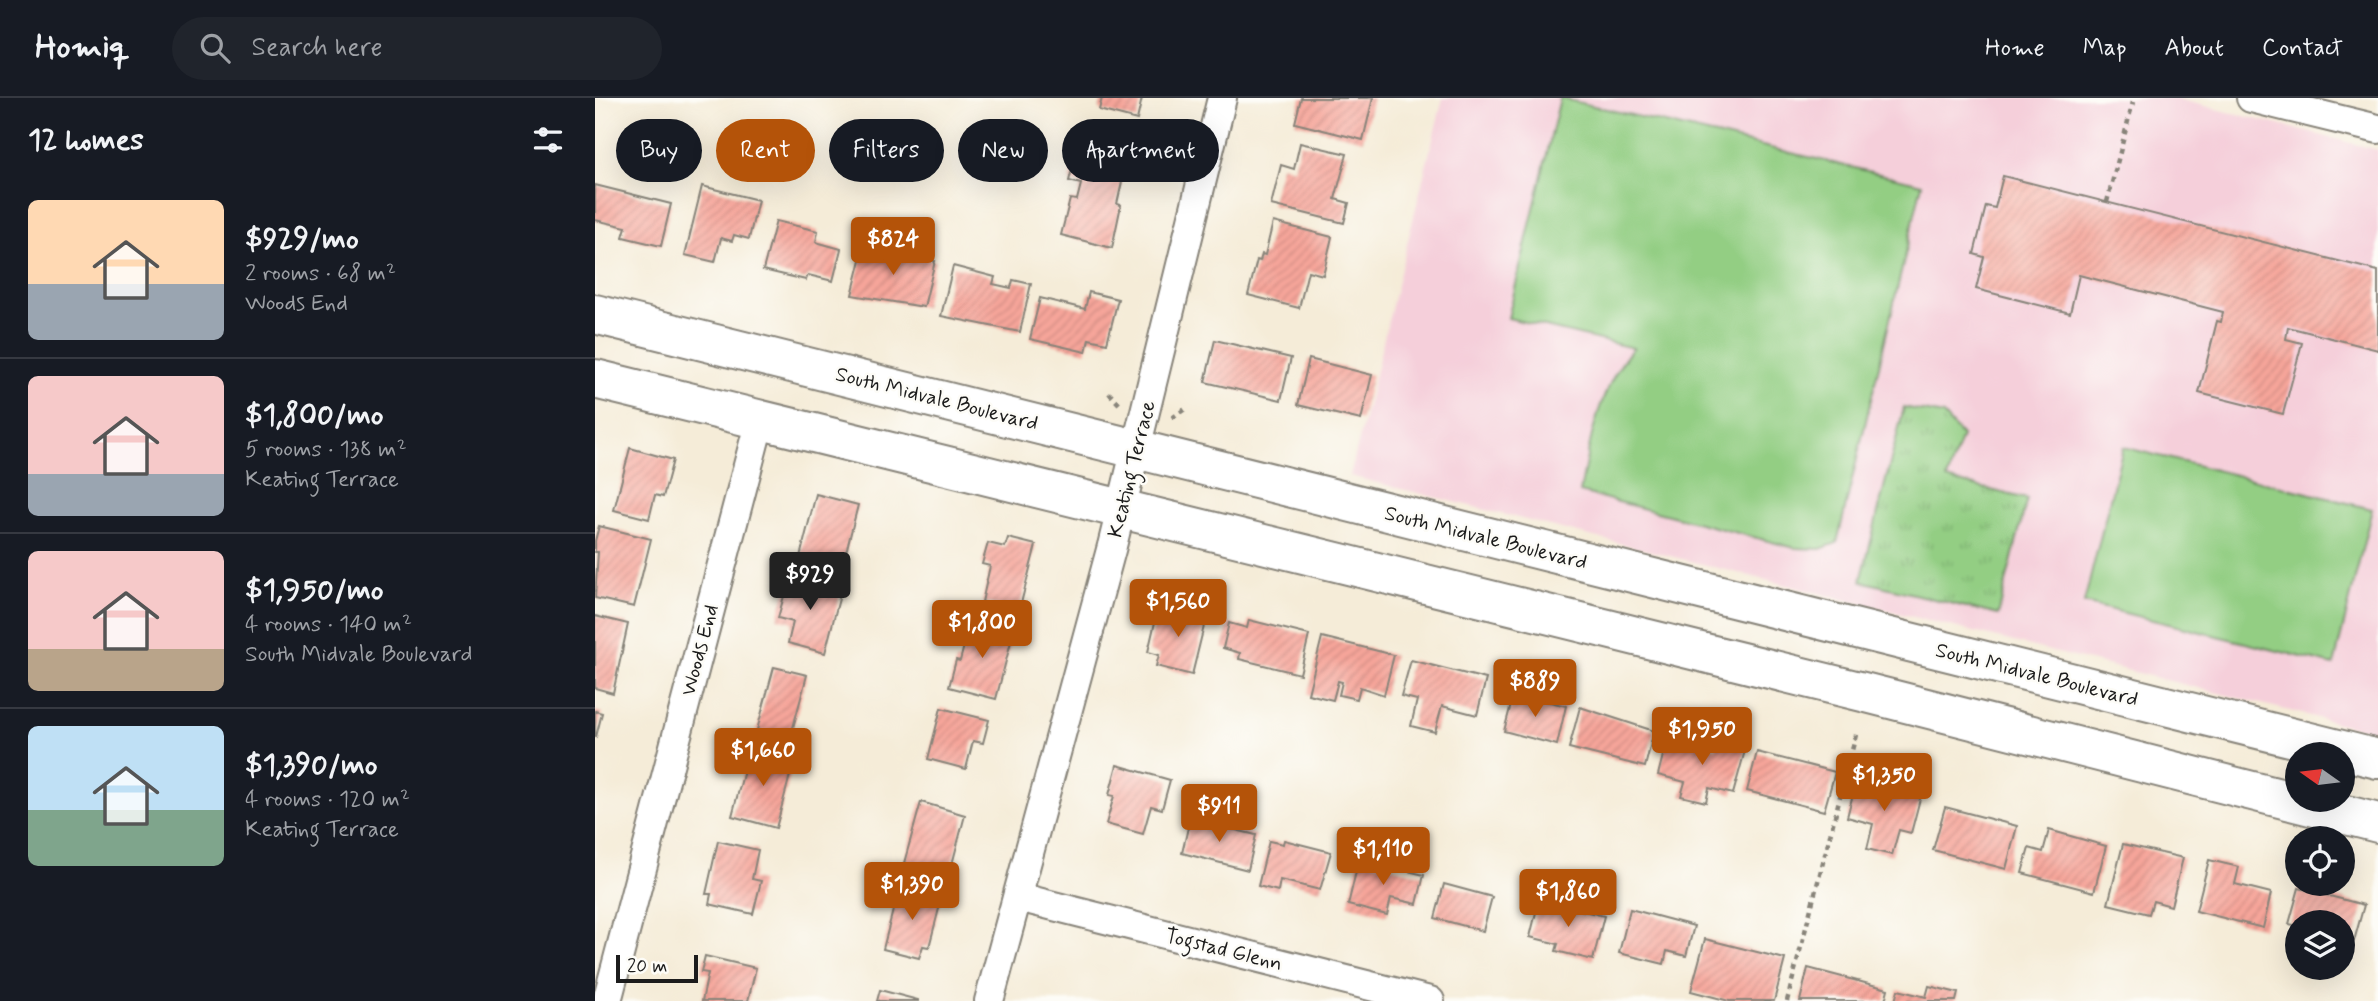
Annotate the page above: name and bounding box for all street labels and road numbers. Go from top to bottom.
street label: South Midvale Boulevard [833,360,1041,438]
street label: Keating Terrace [1101,398,1165,541]
street label: South Midvale Boulevard [1382,499,1590,577]
street label: Woods End [674,601,726,699]
street label: South Midvale Boulevard [1933,636,2141,714]
street label: Togstad Glenn [1162,922,1285,980]

